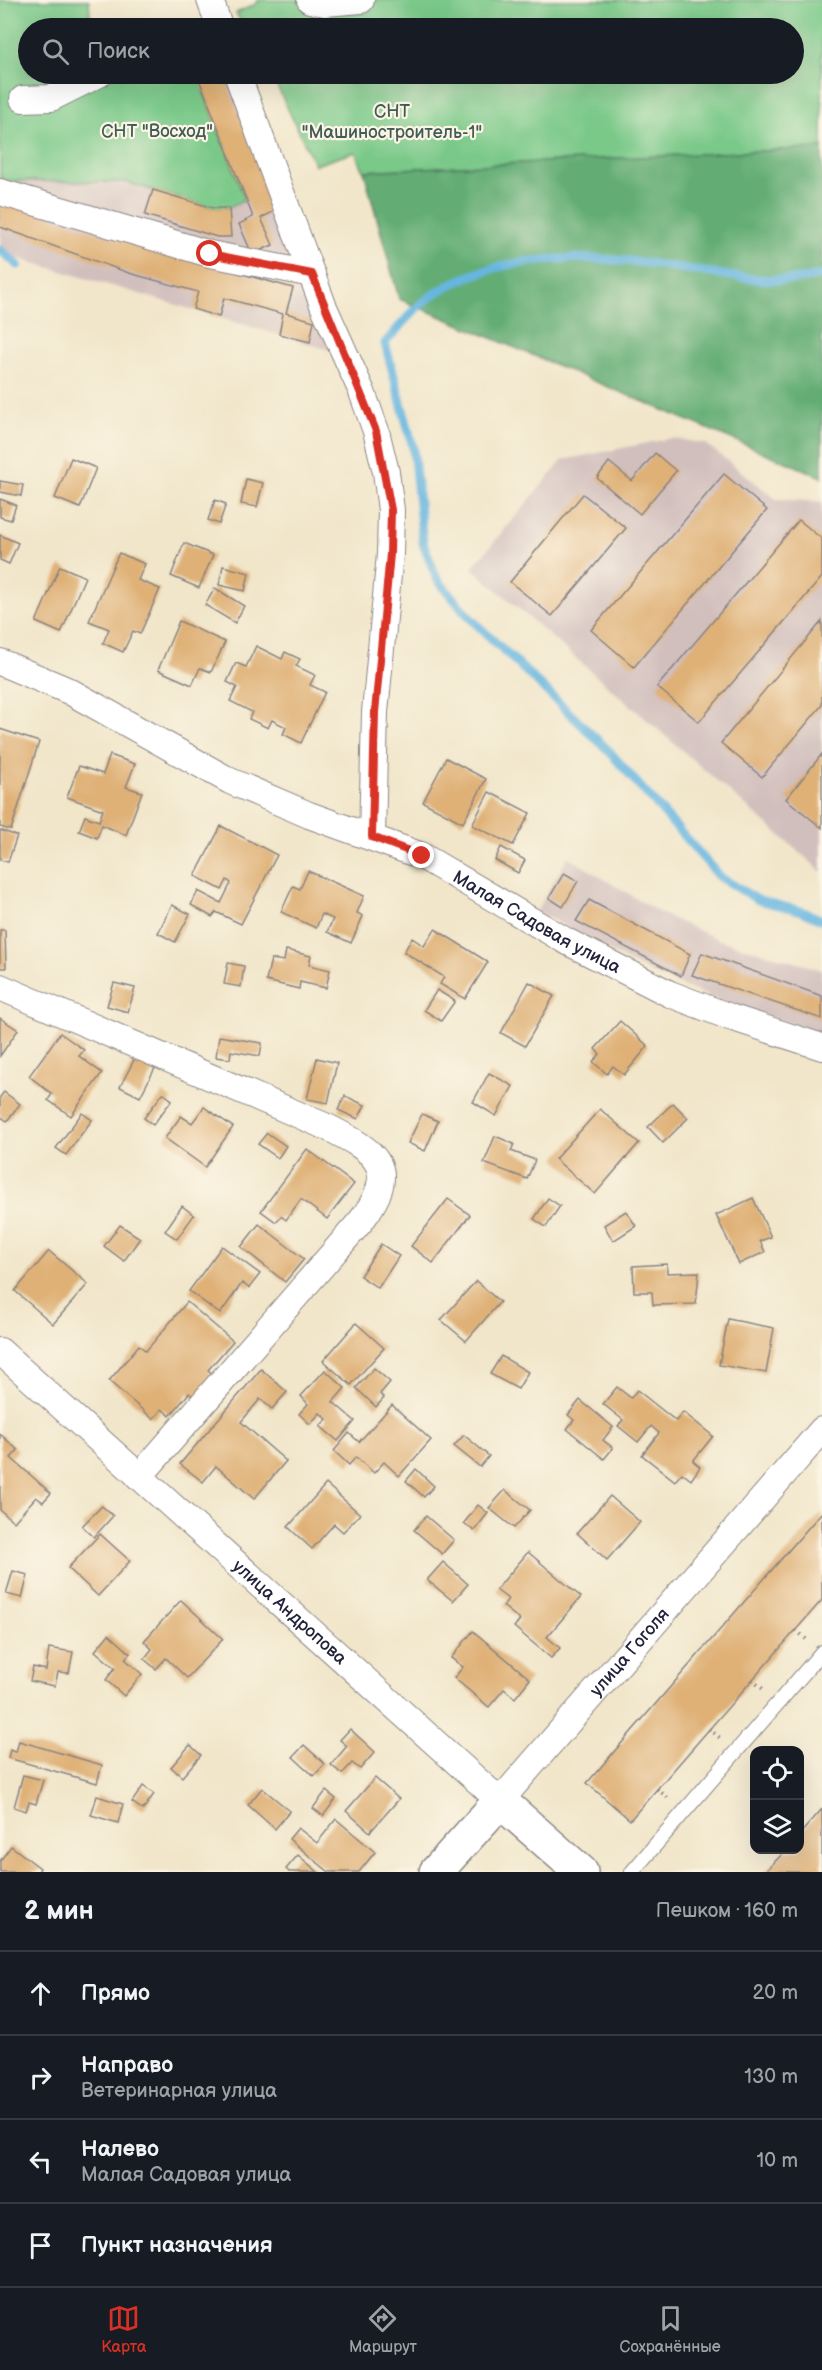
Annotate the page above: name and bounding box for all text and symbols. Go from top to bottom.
search box [18,18,804,84]
icon: search [39,35,72,68]
text: Поиск [87,38,150,65]
park label: СНТ "Машиностроитель-1" [302,101,482,143]
park label: СНТ "Восход" [101,121,213,142]
route start [196,240,222,266]
route end [408,842,434,868]
street label: Малая Садовая улица [449,867,624,978]
street label: улица Андропова [228,1556,351,1669]
street label: улица Гоголя [586,1604,674,1701]
map controls [750,1746,804,1854]
button: locate [750,1746,804,1800]
button: layers [750,1800,804,1854]
text: 2 мин [24,1896,94,1927]
text: Пешком · 160 m [656,1899,798,1923]
icon: ahead [24,1977,57,2010]
text: Прямо [81,1980,150,2007]
text: 20 m [753,1981,798,2005]
text: Направо [81,2052,173,2079]
icon: right [24,2061,57,2094]
text: 130 m [744,2065,798,2089]
text: Ветеринарная улица [81,2079,277,2103]
text: Налево [81,2136,159,2163]
icon: left [24,2145,57,2178]
text: 10 m [757,2149,798,2173]
text: Малая Садовая улица [81,2163,291,2187]
icon: arrive [24,2229,57,2262]
text: Пункт назначения [81,2232,273,2259]
tab: Карта [101,2302,146,2357]
tab: Маршрут [349,2302,417,2357]
tab: Сохранённые [620,2302,721,2357]

